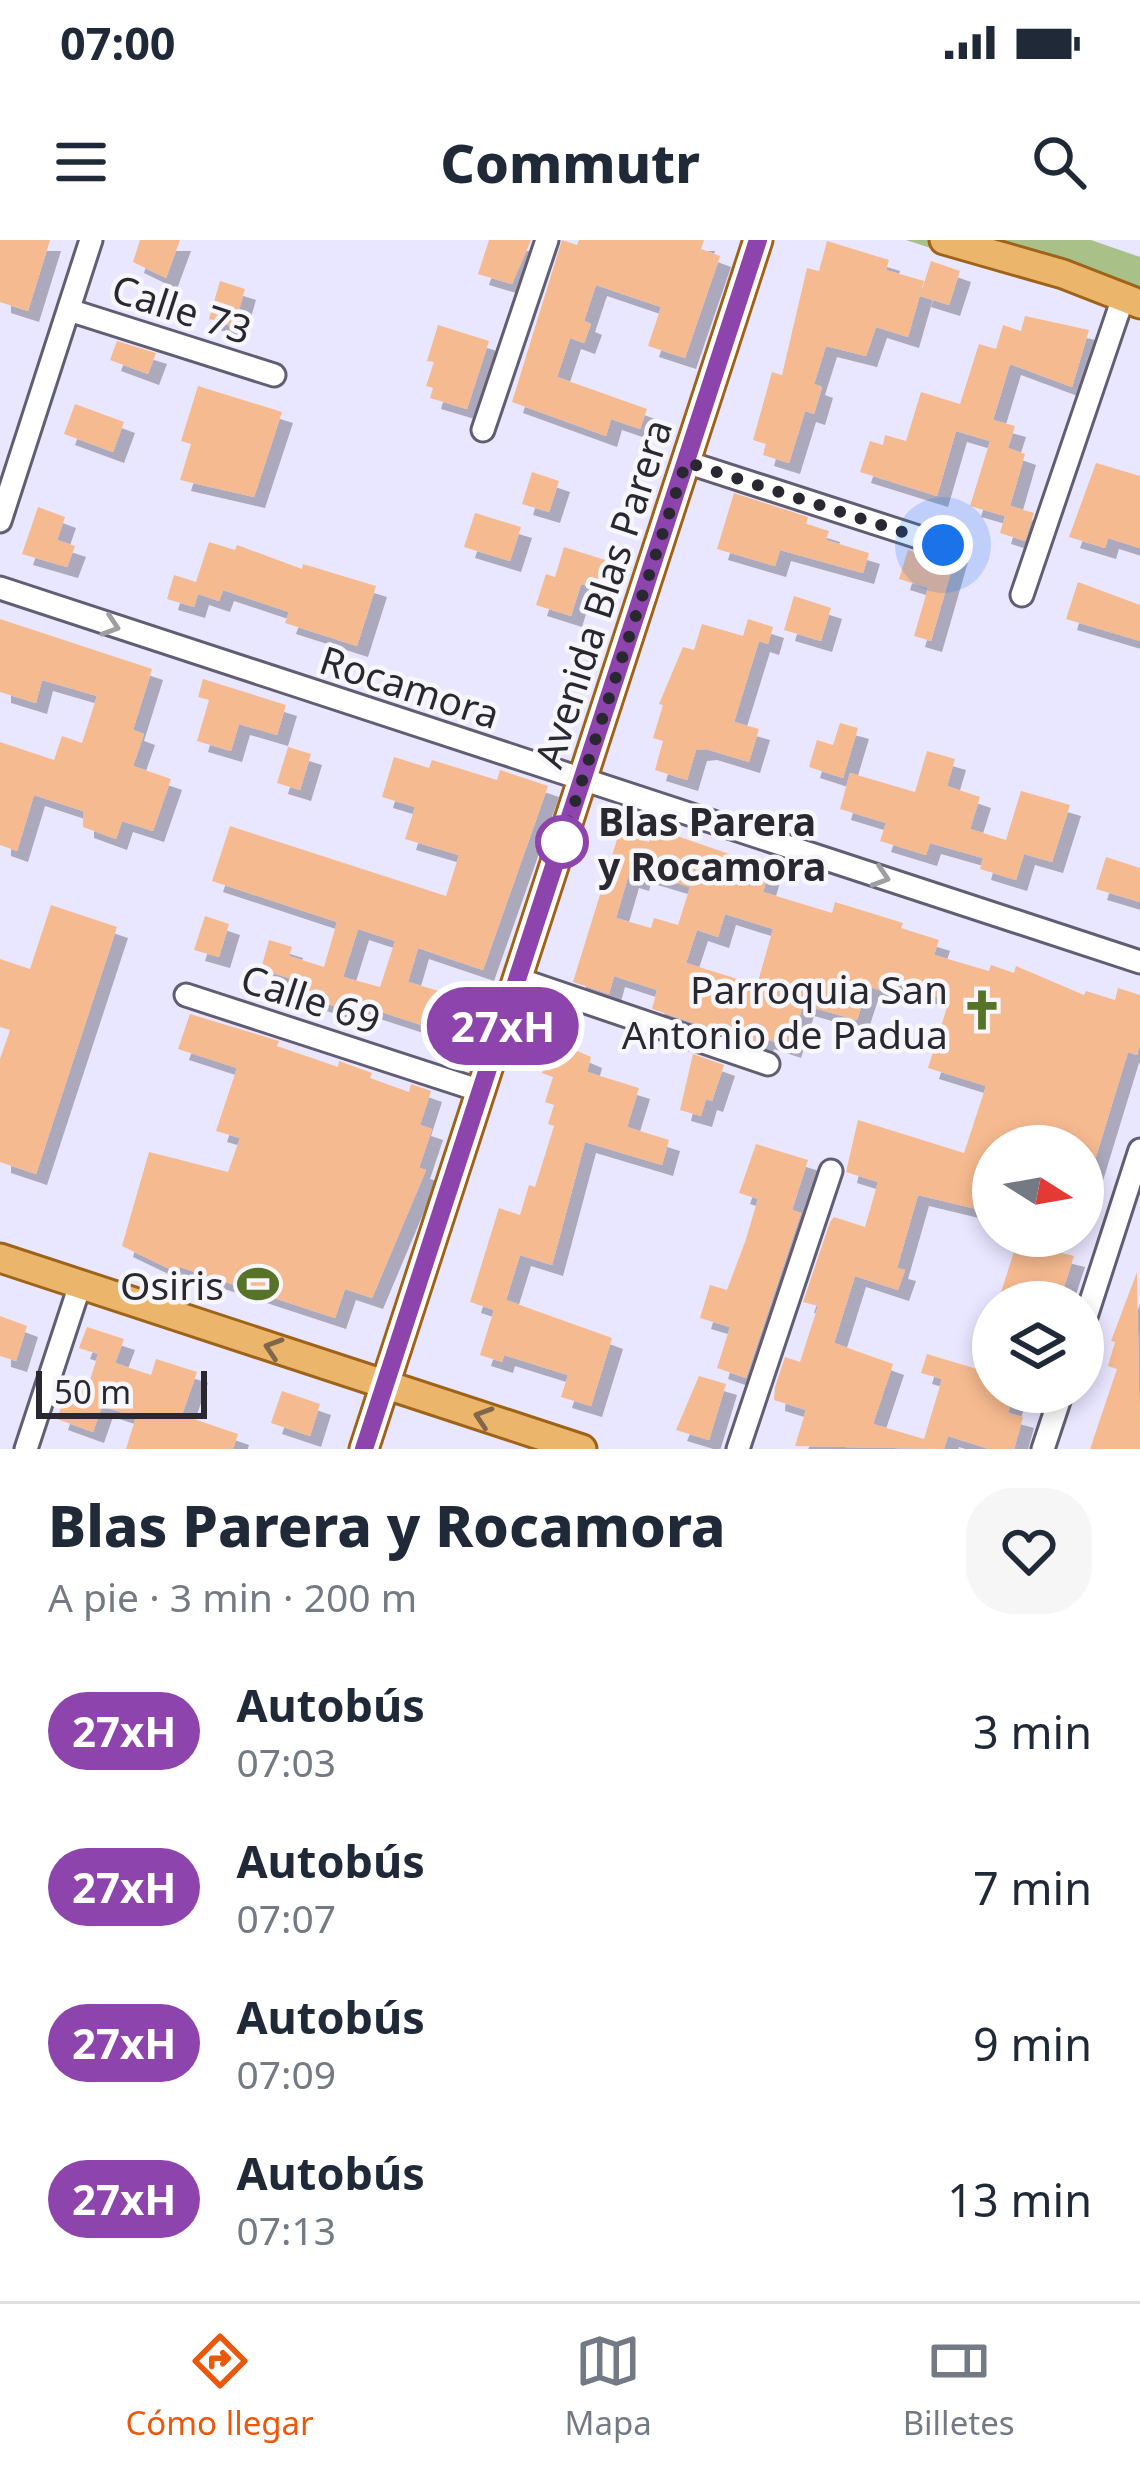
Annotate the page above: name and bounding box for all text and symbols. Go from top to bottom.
text: 07:00 [60,12,176,73]
text: Commutr [440,125,700,199]
icon: menu [48,129,114,195]
icon: search [1026,129,1092,195]
street label: Calle 73 [106,261,258,355]
street label: Avenida Blas Parera [521,412,683,774]
your location [913,515,973,575]
one-way arrow [100,611,121,636]
street label: Rocamora [313,632,507,740]
place label: Blas Parera y Rocamora [598,794,826,892]
marker: Blas Parera y Rocamora [537,817,587,867]
one-way arrow [870,863,891,888]
street label: Calle 69 [235,951,387,1045]
place label: Parroquia San Antonio de Padua [622,962,948,1060]
line badge: 27xH [419,987,587,1065]
church icon: Parroquia San Antonio de Padua [959,987,1005,1033]
text: 27xH [451,997,555,1054]
north arrow [972,1125,1104,1257]
map controls [972,1125,1104,1413]
place label: Osiris [120,1258,224,1311]
sports icon: Osiris [235,1261,281,1307]
button: layers [972,1281,1104,1413]
one-way arrow [264,1338,285,1362]
scale bar [36,1365,207,1418]
text: 50 m [54,1369,131,1414]
one-way arrow [473,1406,494,1431]
text: Blas Parera y Rocamora [48,1486,726,1564]
button: heart [966,1488,1092,1614]
text: A pie · 3 min · 200 m [48,1570,417,1623]
text: Autobús [236,1674,425,1735]
text: 3 min [973,1701,1092,1762]
text: 27xH [72,1702,176,1759]
text: 07:03 [236,1735,336,1788]
text: Autobús [236,1830,425,1891]
text: 7 min [973,1857,1092,1918]
text: 27xH [72,1858,176,1915]
text: 07:07 [236,1891,336,1944]
text: Autobús [236,1986,425,2047]
text: 9 min [973,2013,1092,2074]
text: 27xH [72,2014,176,2071]
text: 07:09 [236,2047,336,2100]
text: Autobús [236,2142,425,2203]
text: 13 min [947,2169,1092,2230]
text: 27xH [72,2170,176,2227]
text: 07:13 [236,2203,336,2256]
tab: Cómo llegar [125,2328,314,2445]
tab: Mapa [565,2328,652,2445]
tab: Billetes [903,2328,1015,2445]

